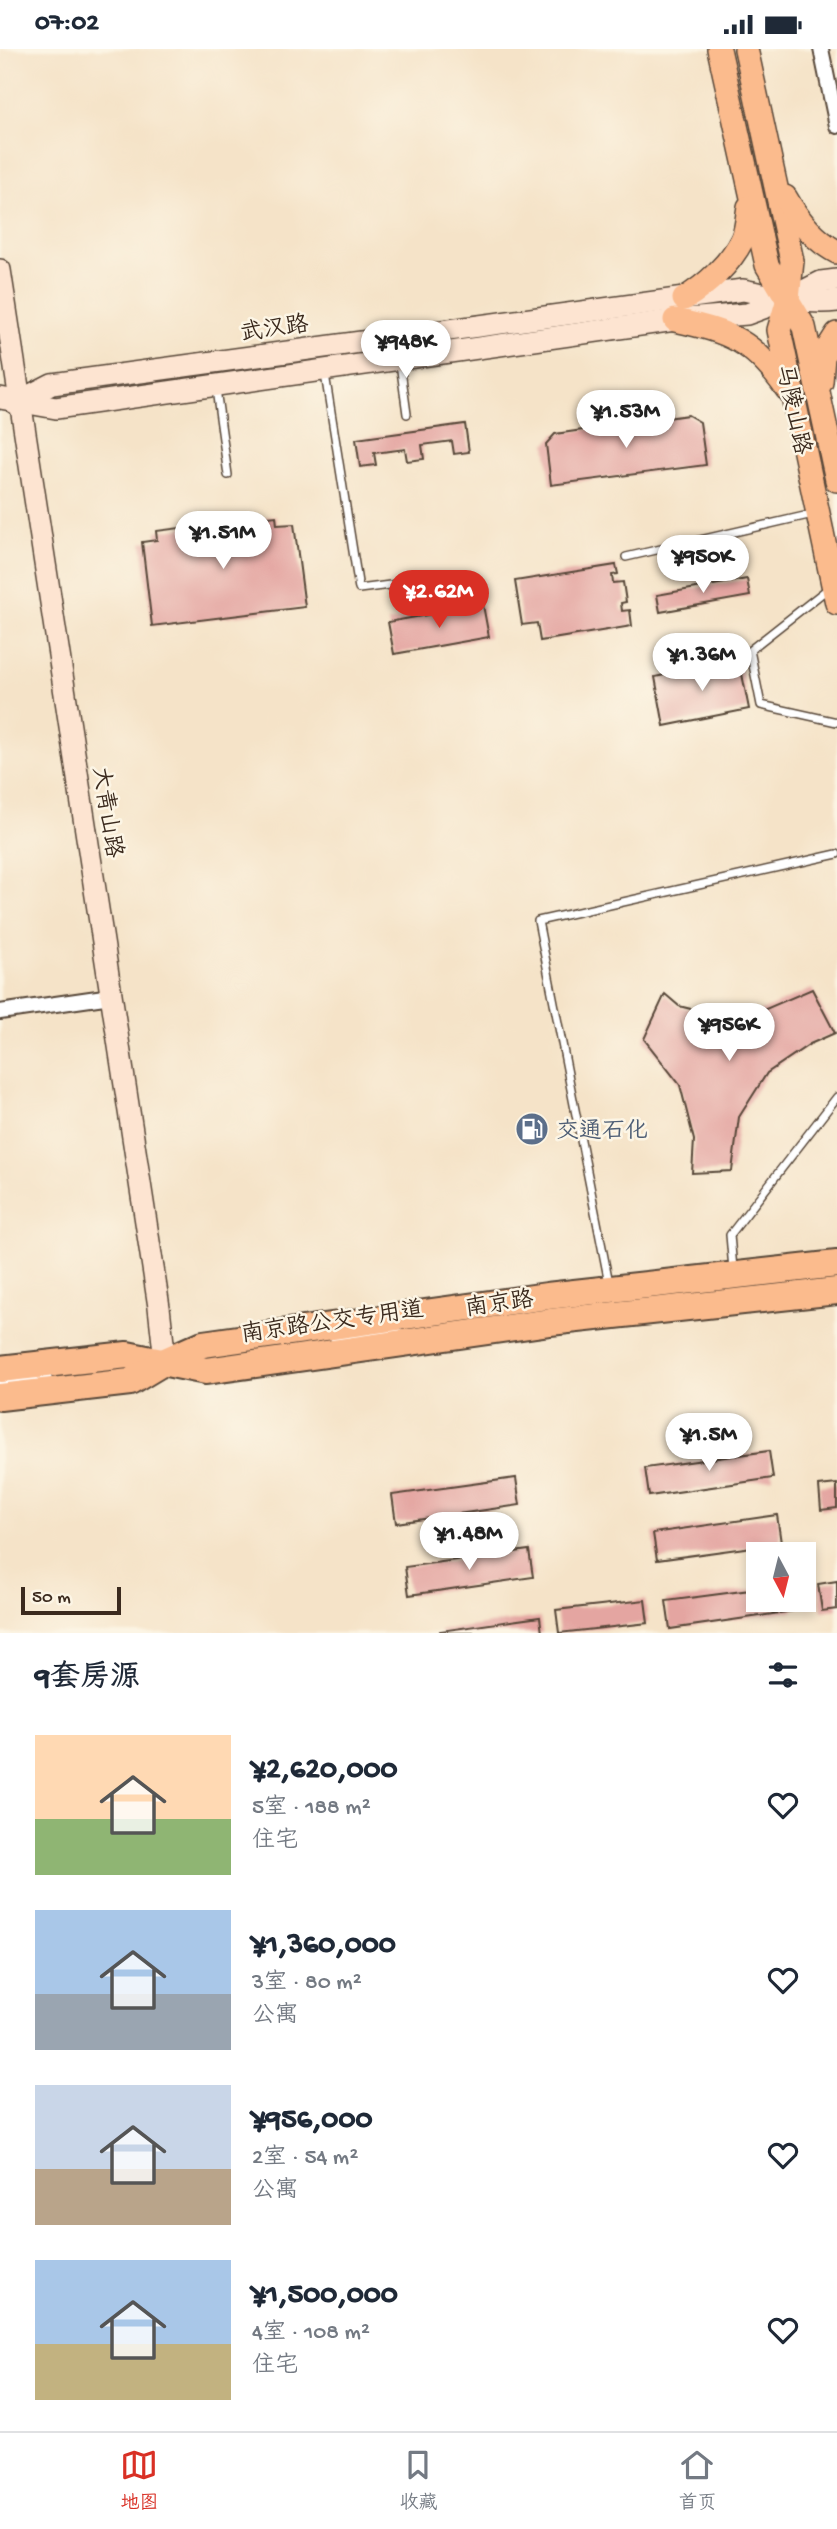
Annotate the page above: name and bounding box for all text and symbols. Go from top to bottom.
text: 07:02 [35,9,99,40]
street label: 武汉路 [238,311,311,349]
pin: ¥948K [357,321,455,380]
text: ¥948K [377,329,435,356]
street label: 马陵山路 [769,362,815,458]
pin: ¥1.53M [569,391,683,450]
text: ¥1.53M [592,399,660,426]
pin: ¥1.51M [166,511,280,571]
text: ¥1.51M [191,520,255,547]
pin: ¥950K [654,535,752,595]
text: ¥950K [673,544,733,571]
pin: ¥2.62M [382,571,496,630]
text: ¥2.62M [405,579,473,606]
pin: ¥1.36M [645,633,759,693]
text: ¥1.36M [669,642,735,669]
street label: 大青山路 [85,765,127,860]
pin: ¥956K [680,1003,778,1063]
text: ¥956K [700,1012,758,1039]
fuel station icon: 交通石化 [513,1110,551,1148]
place label: 交通石化 [556,1118,648,1146]
street label: 南京路 [463,1286,536,1324]
street label: 南京路公交专用道 [239,1296,425,1350]
pin: ¥1.5M [660,1413,758,1473]
text: ¥1.5M [681,1422,737,1449]
pin: ¥1.48M [412,1513,526,1572]
text: ¥1.48M [436,1521,502,1548]
north arrow [746,1542,816,1612]
map controls [746,1542,816,1612]
scale bar [21,1584,121,1616]
text: 50 m [32,1587,71,1610]
icon: filters [764,1656,802,1694]
text: 9套房源 [35,1662,140,1697]
text: ¥2,620,000 [252,1754,398,1789]
icon: home [91,1763,175,1847]
icon: heart [764,1786,802,1824]
text: 5室 · 188 m² [252,1795,371,1822]
text: 住宅 [252,1828,298,1855]
text: ¥1,360,000 [252,1929,396,1964]
icon: home [91,1938,175,2022]
icon: heart [764,1961,802,1999]
text: 3室 · 80 m² [252,1970,362,1997]
text: 公寓 [252,2003,298,2030]
text: ¥956,000 [252,2104,372,2139]
icon: home [91,2113,175,2197]
icon: heart [764,2136,802,2174]
text: 2室 · 54 m² [252,2145,358,2172]
text: 公寓 [252,2178,298,2205]
text: ¥1,500,000 [252,2279,398,2314]
icon: home [91,2288,175,2372]
icon: heart [764,2311,802,2349]
text: 4室 · 108 m² [252,2320,370,2347]
text: 住宅 [252,2353,298,2380]
tab: 地图 [120,2446,159,2516]
tab: 收藏 [399,2446,438,2516]
tab: 首页 [678,2446,717,2516]

